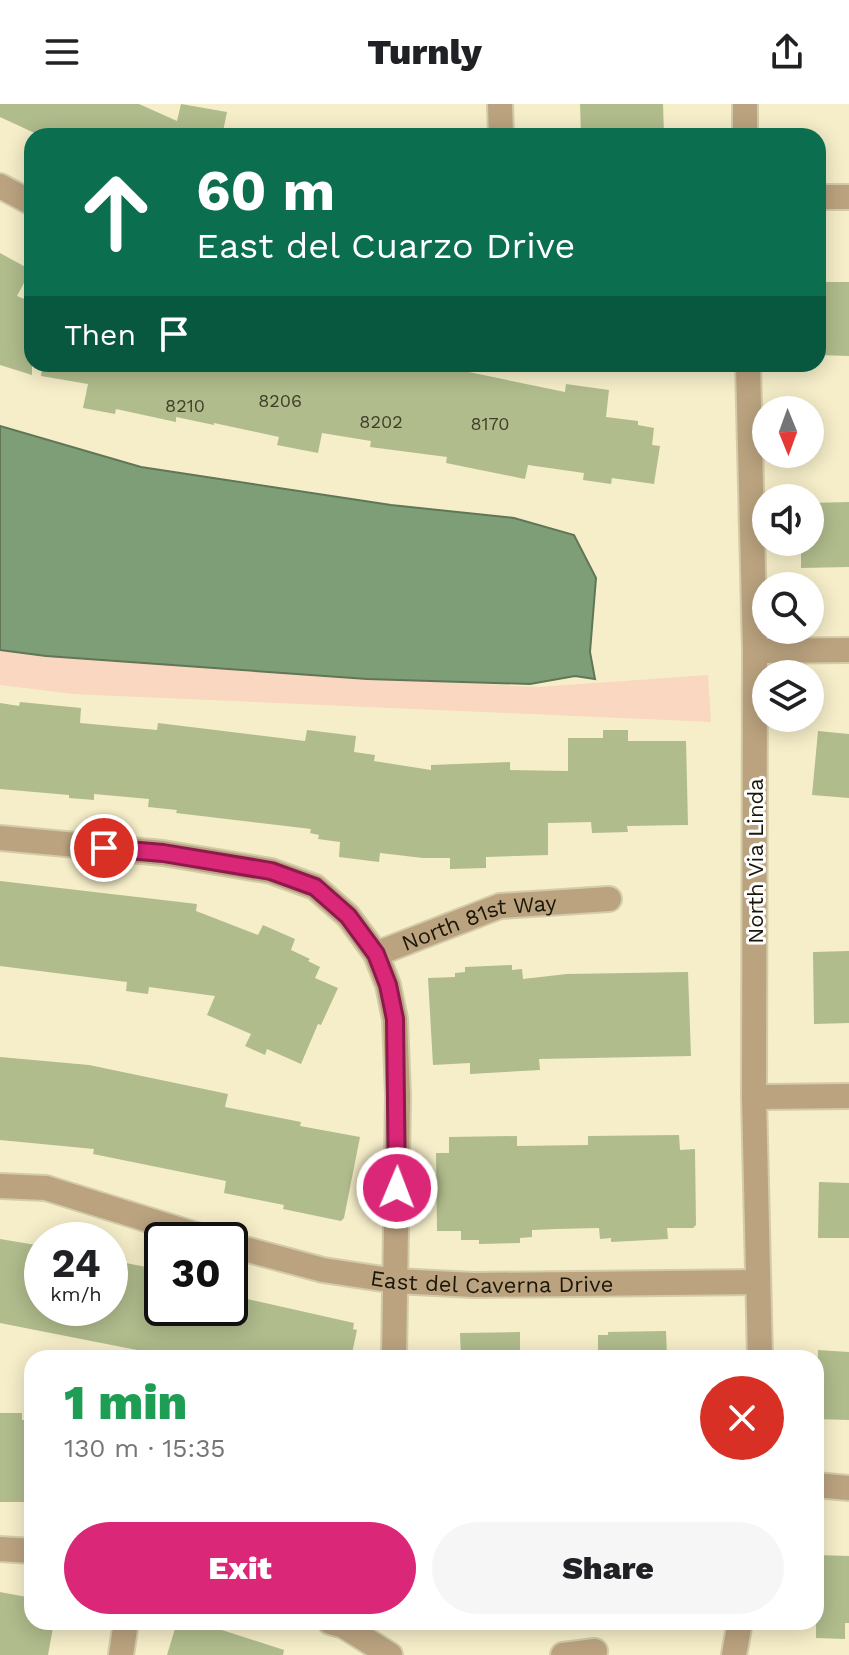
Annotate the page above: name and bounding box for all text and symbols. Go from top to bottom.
icon: menu [40,30,84,74]
icon: share [765,30,809,74]
text: Turnly [367,31,482,73]
text: 60 m [196,158,335,224]
icon: ahead [64,160,168,264]
text: East del Cuarzo Drive [196,225,575,267]
icon: arrive [152,312,196,356]
text: Then [64,317,136,352]
house number: 8206 [258,390,302,411]
house number: 8210 [165,395,205,416]
north arrow [752,396,824,468]
map controls [752,396,824,732]
house number: 8202 [359,411,403,432]
house number: 8170 [470,413,510,434]
button: sound [752,484,824,556]
button: search [752,572,824,644]
button: layers [752,660,824,732]
street label: North Via Linda [743,778,768,944]
pin [70,814,138,882]
icon: arrive [82,826,126,870]
street label: North 81st Way [398,890,558,955]
position arrow [355,1146,439,1230]
speed limit sign: 30 [144,1222,248,1326]
text: 24 [51,1240,101,1287]
street label: East del Caverna Drive [369,1265,613,1298]
text: km/h [50,1282,102,1306]
text: 1 min [64,1374,187,1431]
button: close [700,1376,784,1460]
text: 130 m · 15:35 [64,1433,225,1463]
button: Exit [64,1522,416,1614]
button: Share [432,1522,784,1614]

